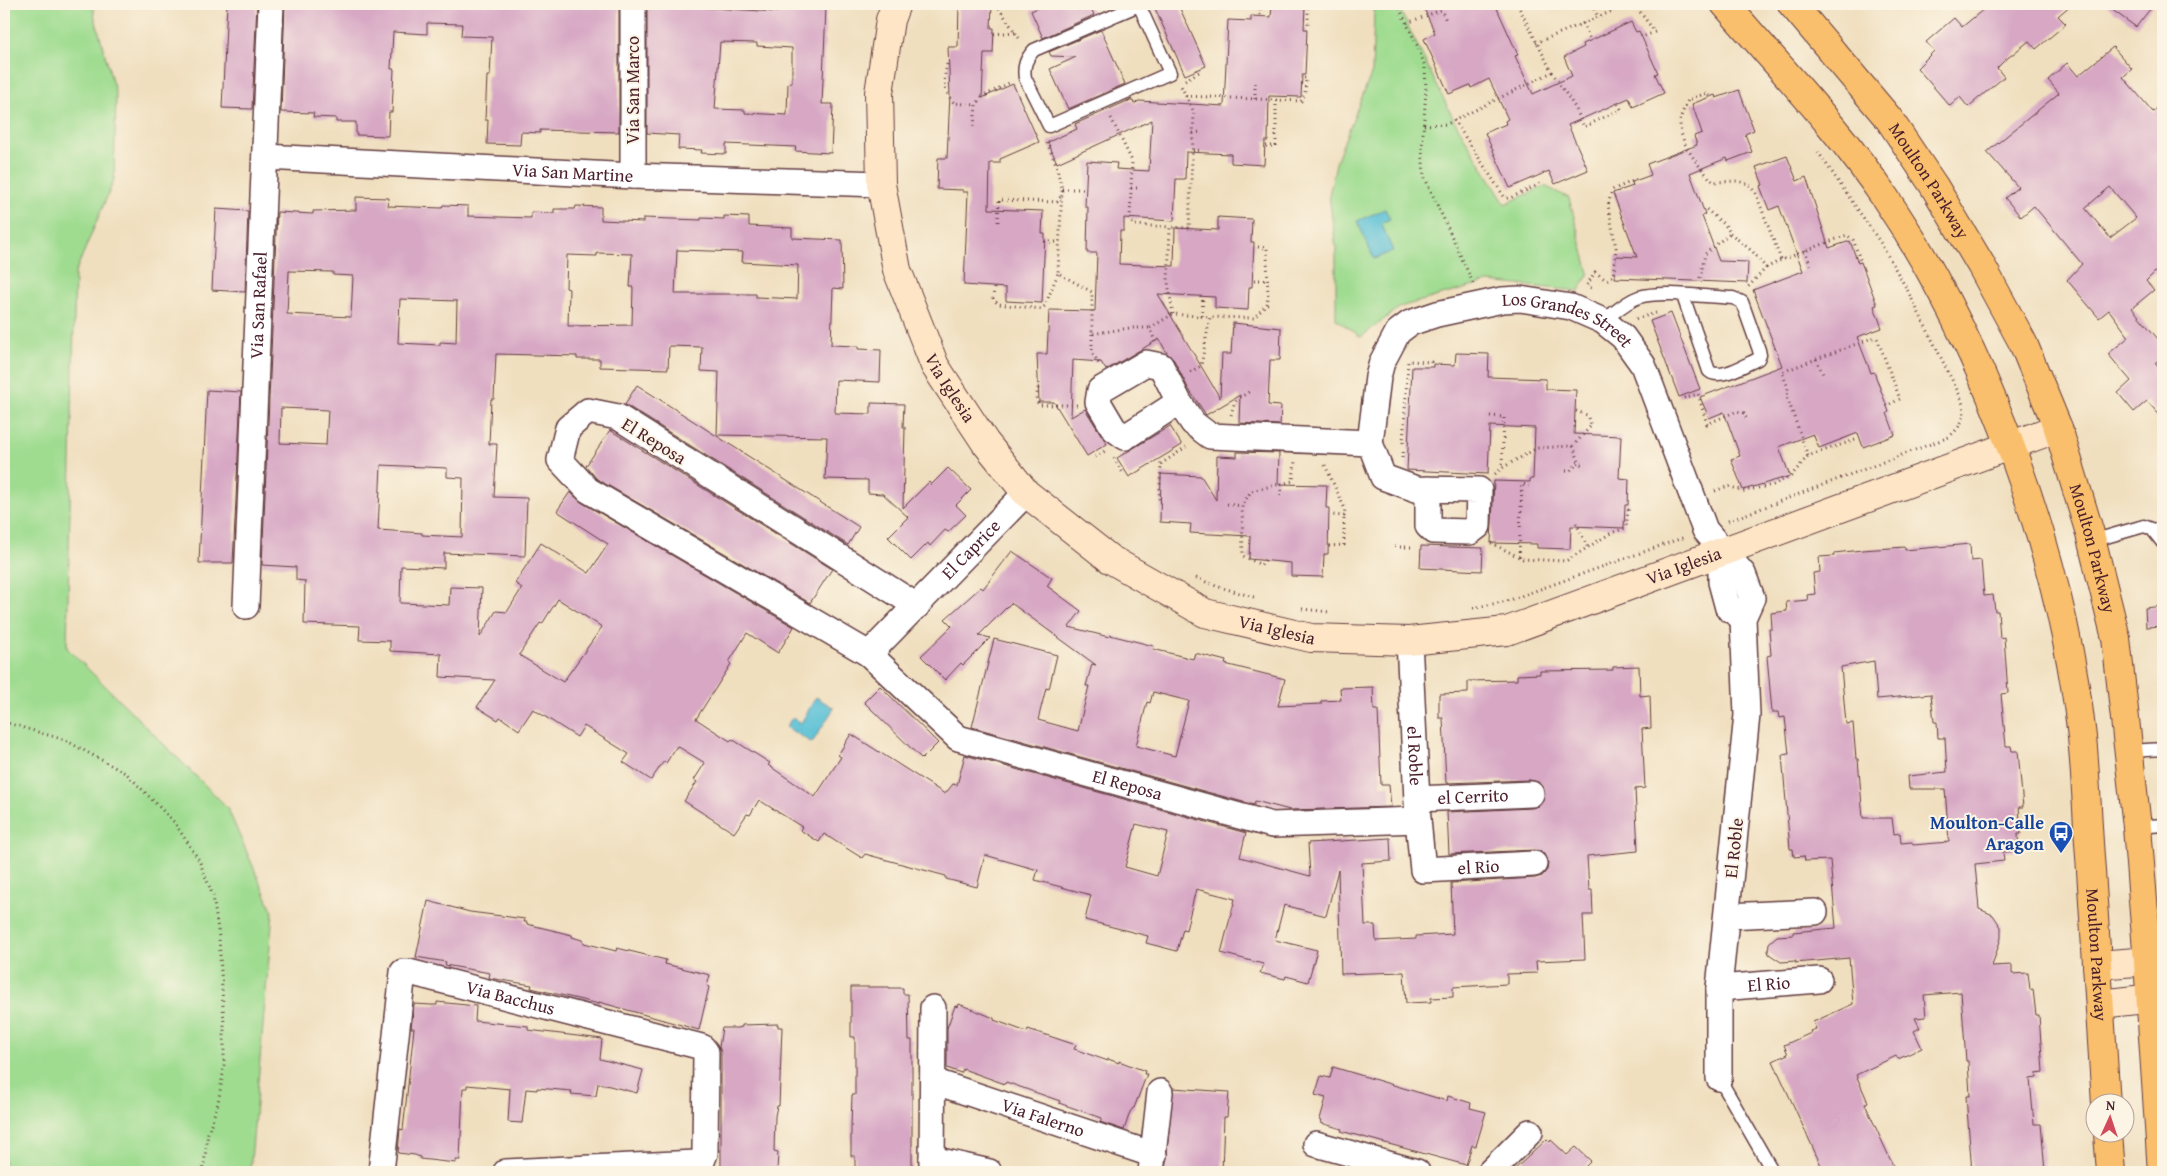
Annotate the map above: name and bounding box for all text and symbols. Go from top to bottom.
street label: Via San Marco [619,36,646,144]
street label: Moulton Parkway [1882,117,1976,244]
street label: Via San Martine [511,156,634,189]
street label: Via San Rafael [242,251,274,359]
street label: Los Grandes Street [1501,285,1641,353]
street label: Via Iglesia [918,349,983,428]
street label: El Reposa [617,410,692,471]
street label: Moulton Parkway [2063,480,2123,616]
street label: El Caprice [935,513,1006,585]
street label: Via Iglesia [1642,539,1725,592]
street label: Via Iglesia [1236,607,1319,652]
street label: el Roble [1400,725,1430,786]
street label: El Reposa [1089,762,1166,807]
street label: el Cerrito [1437,781,1509,811]
place label: Moulton-Calle Aragon [1930,809,2044,857]
street label: El Roble [1717,816,1750,879]
bus stop icon: Moulton-Calle Aragon [2048,820,2074,854]
street label: el Rio [1457,852,1500,881]
street label: Moulton Parkway [2079,887,2115,1022]
street label: El Rio [1746,968,1791,999]
street label: Via Bacchus [463,973,558,1022]
street label: Via Falerno [998,1091,1088,1144]
north arrow [2084,1094,2134,1144]
text: N [2105,1095,2117,1115]

